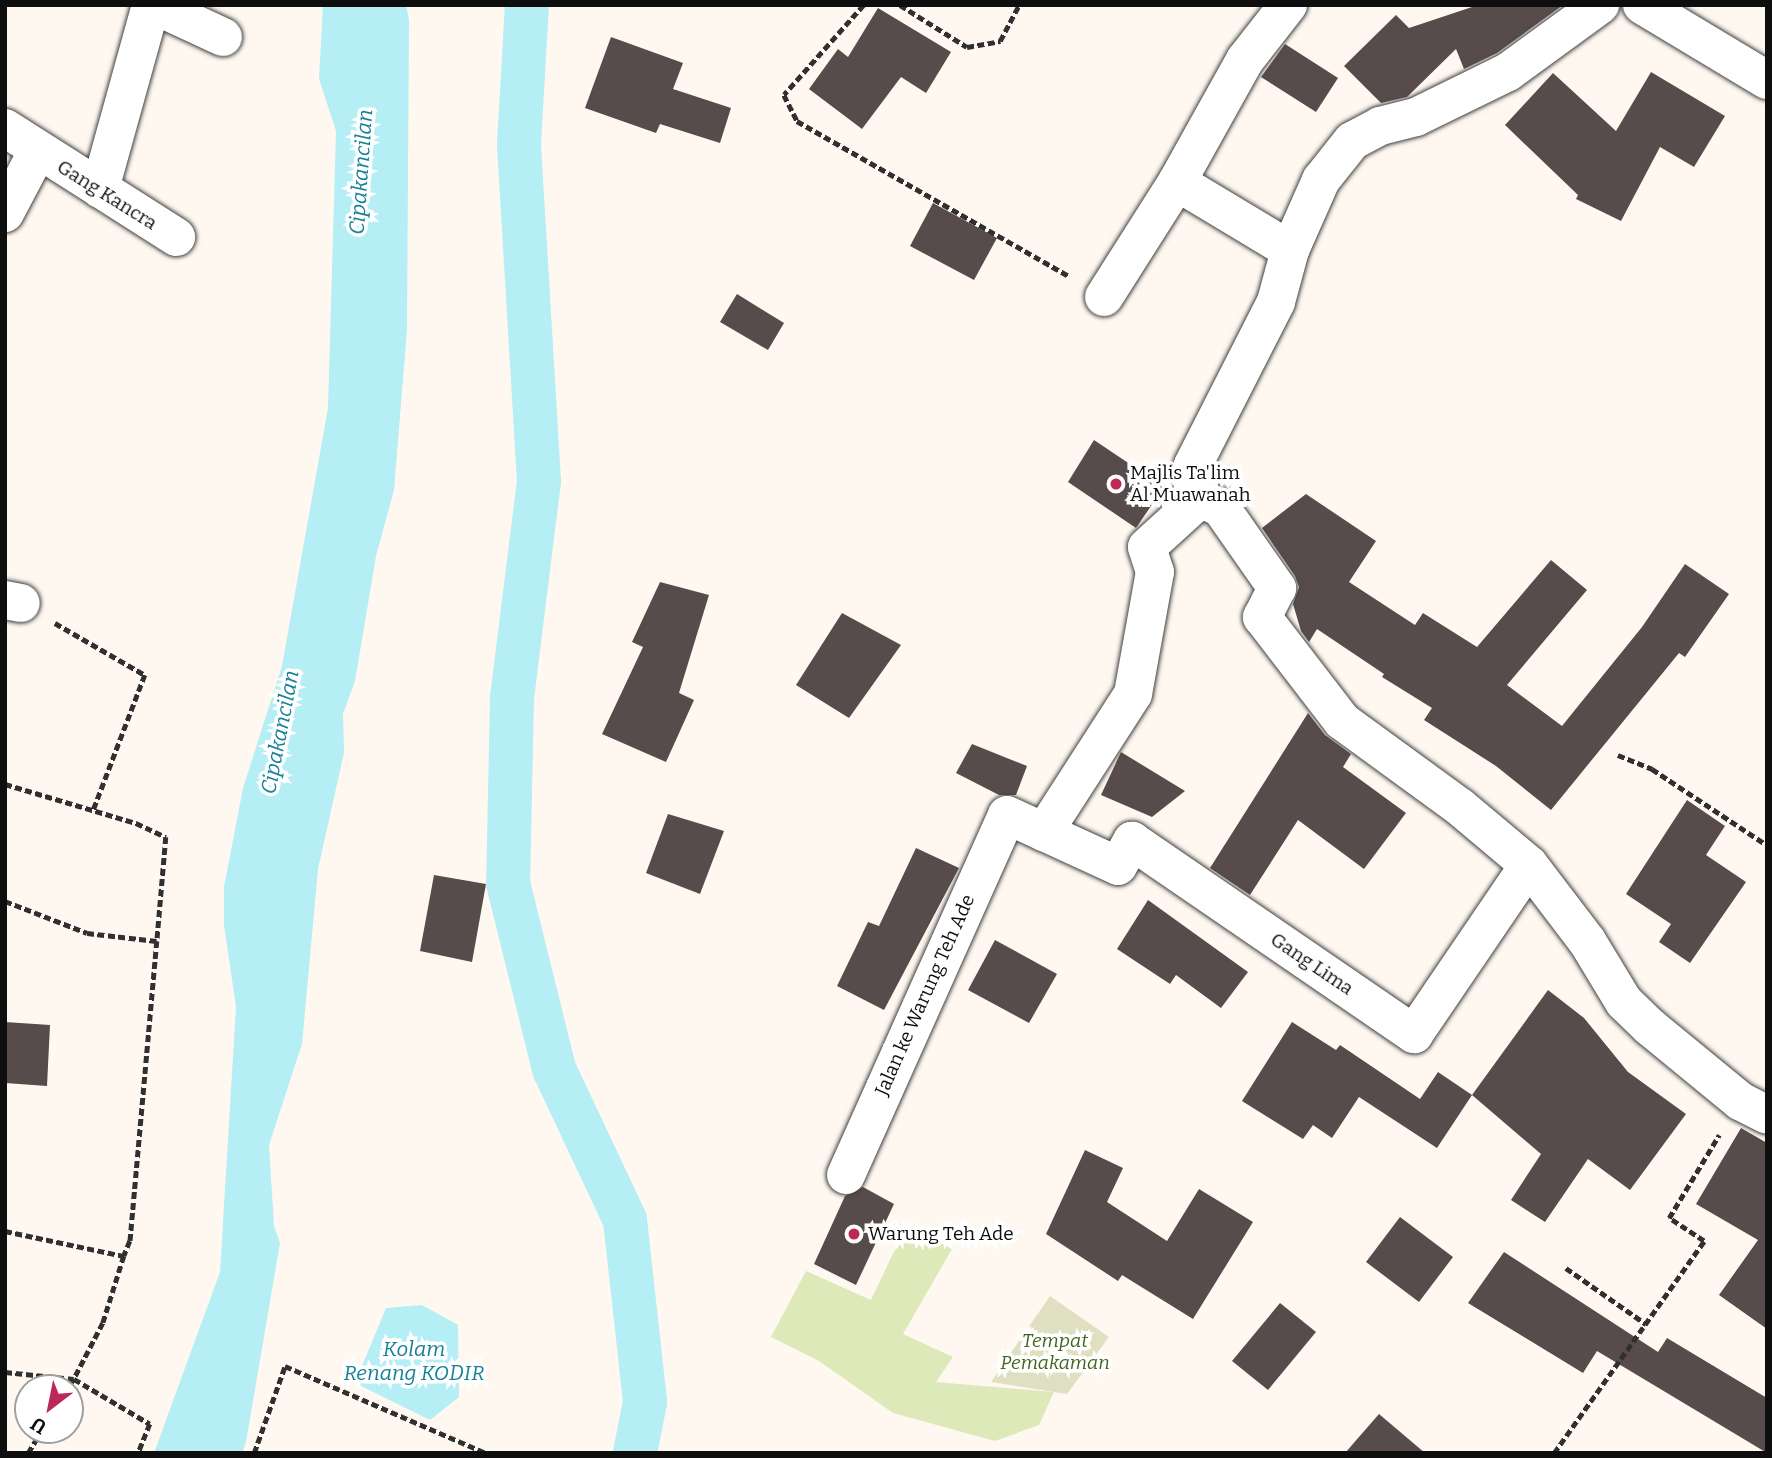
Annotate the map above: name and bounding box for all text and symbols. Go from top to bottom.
water label: Cipakancilan [344,109,378,235]
street label: Gang Kancra [53,155,161,235]
place label: Majlis Ta'lim Al Muawanah [1130,462,1251,506]
marker: Majlis Ta'lim Al Muawanah [1108,476,1124,492]
water label: Cipakancilan [256,668,304,796]
street label: Jalan ke Warung Teh Ade [870,891,980,1099]
street label: Gang Lima [1266,928,1358,1000]
place label: Warung Teh Ade [868,1223,1014,1245]
marker: Warung Teh Ade [846,1226,862,1242]
park label: Tempat Pemakaman [1000,1330,1110,1374]
water label: Kolam Renang KODIR [343,1336,485,1386]
north arrow [14,1374,84,1444]
text: U [27,1412,51,1439]

